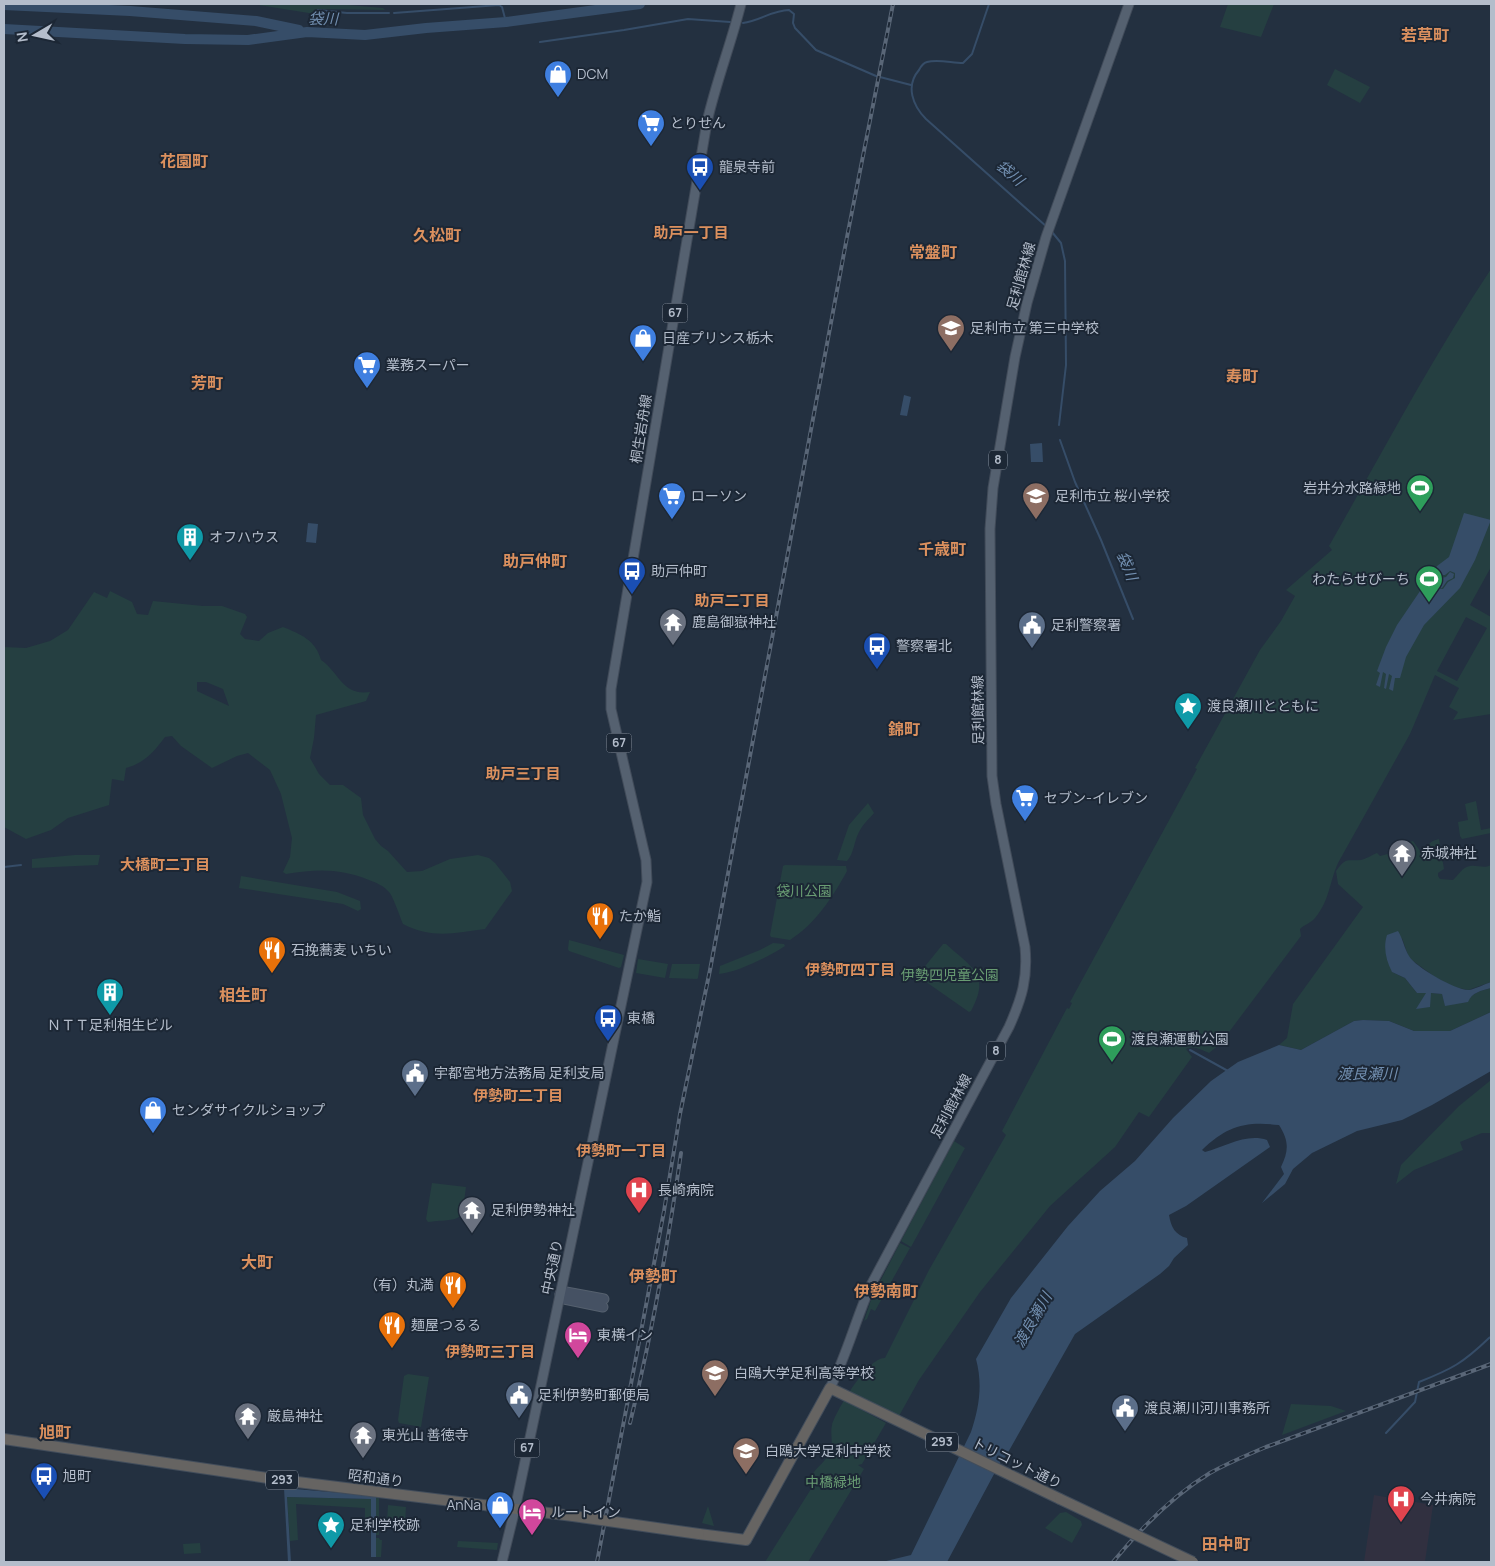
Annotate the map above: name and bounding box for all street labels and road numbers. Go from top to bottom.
street label: 足利館林線 [1002,240,1039,312]
road number: 67 [662,304,688,322]
street label: 桐生岩舟線 [626,393,655,465]
road number: 8 [989,450,1007,470]
street label: 足利館林線 [967,675,988,745]
road number: 67 [606,734,632,752]
road number: 8 [987,1042,1005,1060]
street label: 足利館林線 [926,1070,975,1141]
street label: 中央通り [536,1238,567,1296]
road number: 293 [926,1432,958,1451]
street label: トリコット通り [969,1433,1065,1493]
road number: 67 [514,1439,540,1458]
street label: 昭和通り [347,1465,405,1490]
road number: 293 [266,1470,298,1490]

